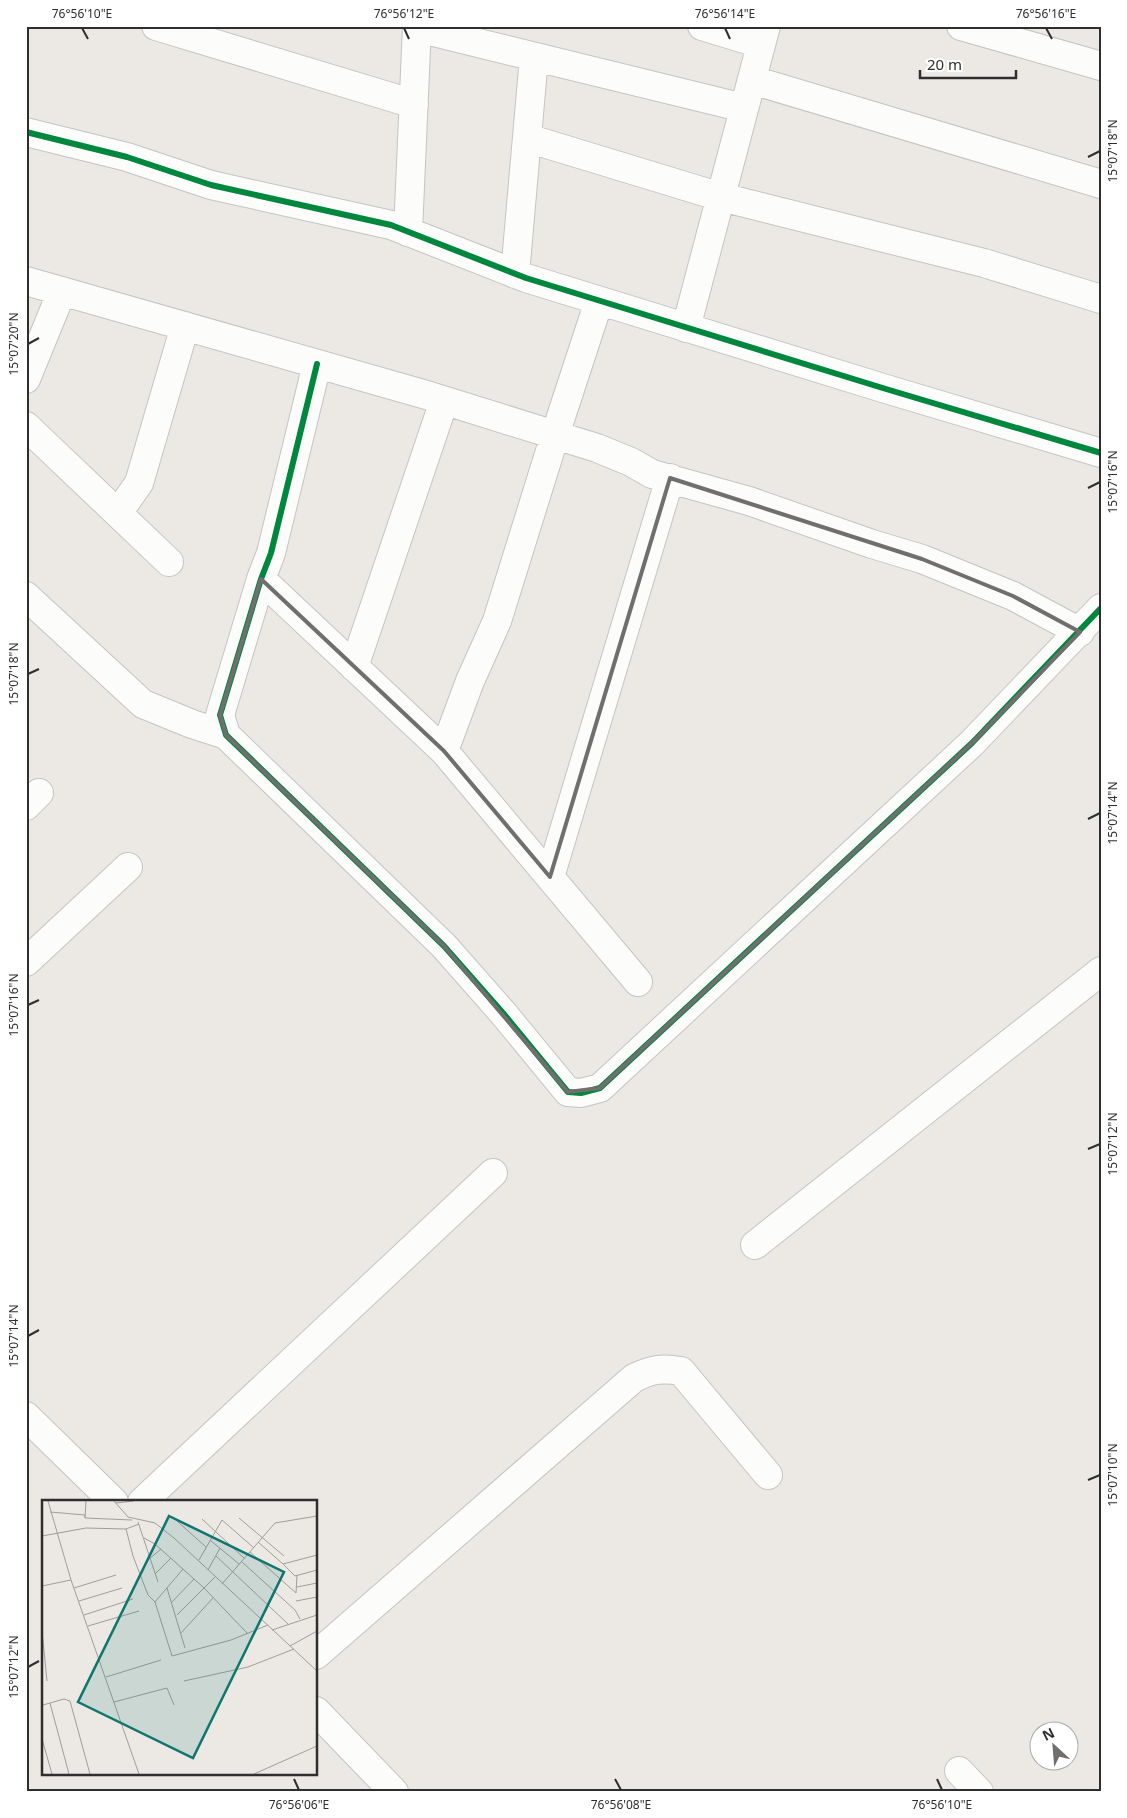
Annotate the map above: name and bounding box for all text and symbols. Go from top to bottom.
text: 76°56'10"E [52,5,112,22]
text: 76°56'12"E [374,5,434,22]
text: 76°56'14"E [695,5,755,22]
text: 76°56'16"E [1016,5,1076,22]
scale bar [920,48,1016,80]
text: 20 m [927,54,962,74]
text: 15°07'18"N [1104,119,1121,183]
text: 15°07'20"N [5,312,22,376]
text: 15°07'16"N [1104,450,1121,514]
text: 15°07'18"N [5,642,22,706]
text: 15°07'14"N [1104,781,1121,845]
text: 15°07'16"N [5,973,22,1037]
text: 15°07'12"N [1104,1112,1121,1176]
text: 15°07'14"N [5,1304,22,1368]
text: 15°07'10"N [1104,1443,1121,1507]
inset map [42,1500,318,1776]
text: 15°07'12"N [5,1635,22,1699]
north arrow [1030,1720,1080,1770]
text: N [1039,1723,1057,1745]
text: 76°56'06"E [269,1796,329,1813]
text: 76°56'08"E [591,1796,651,1813]
text: 76°56'10"E [912,1796,972,1813]

